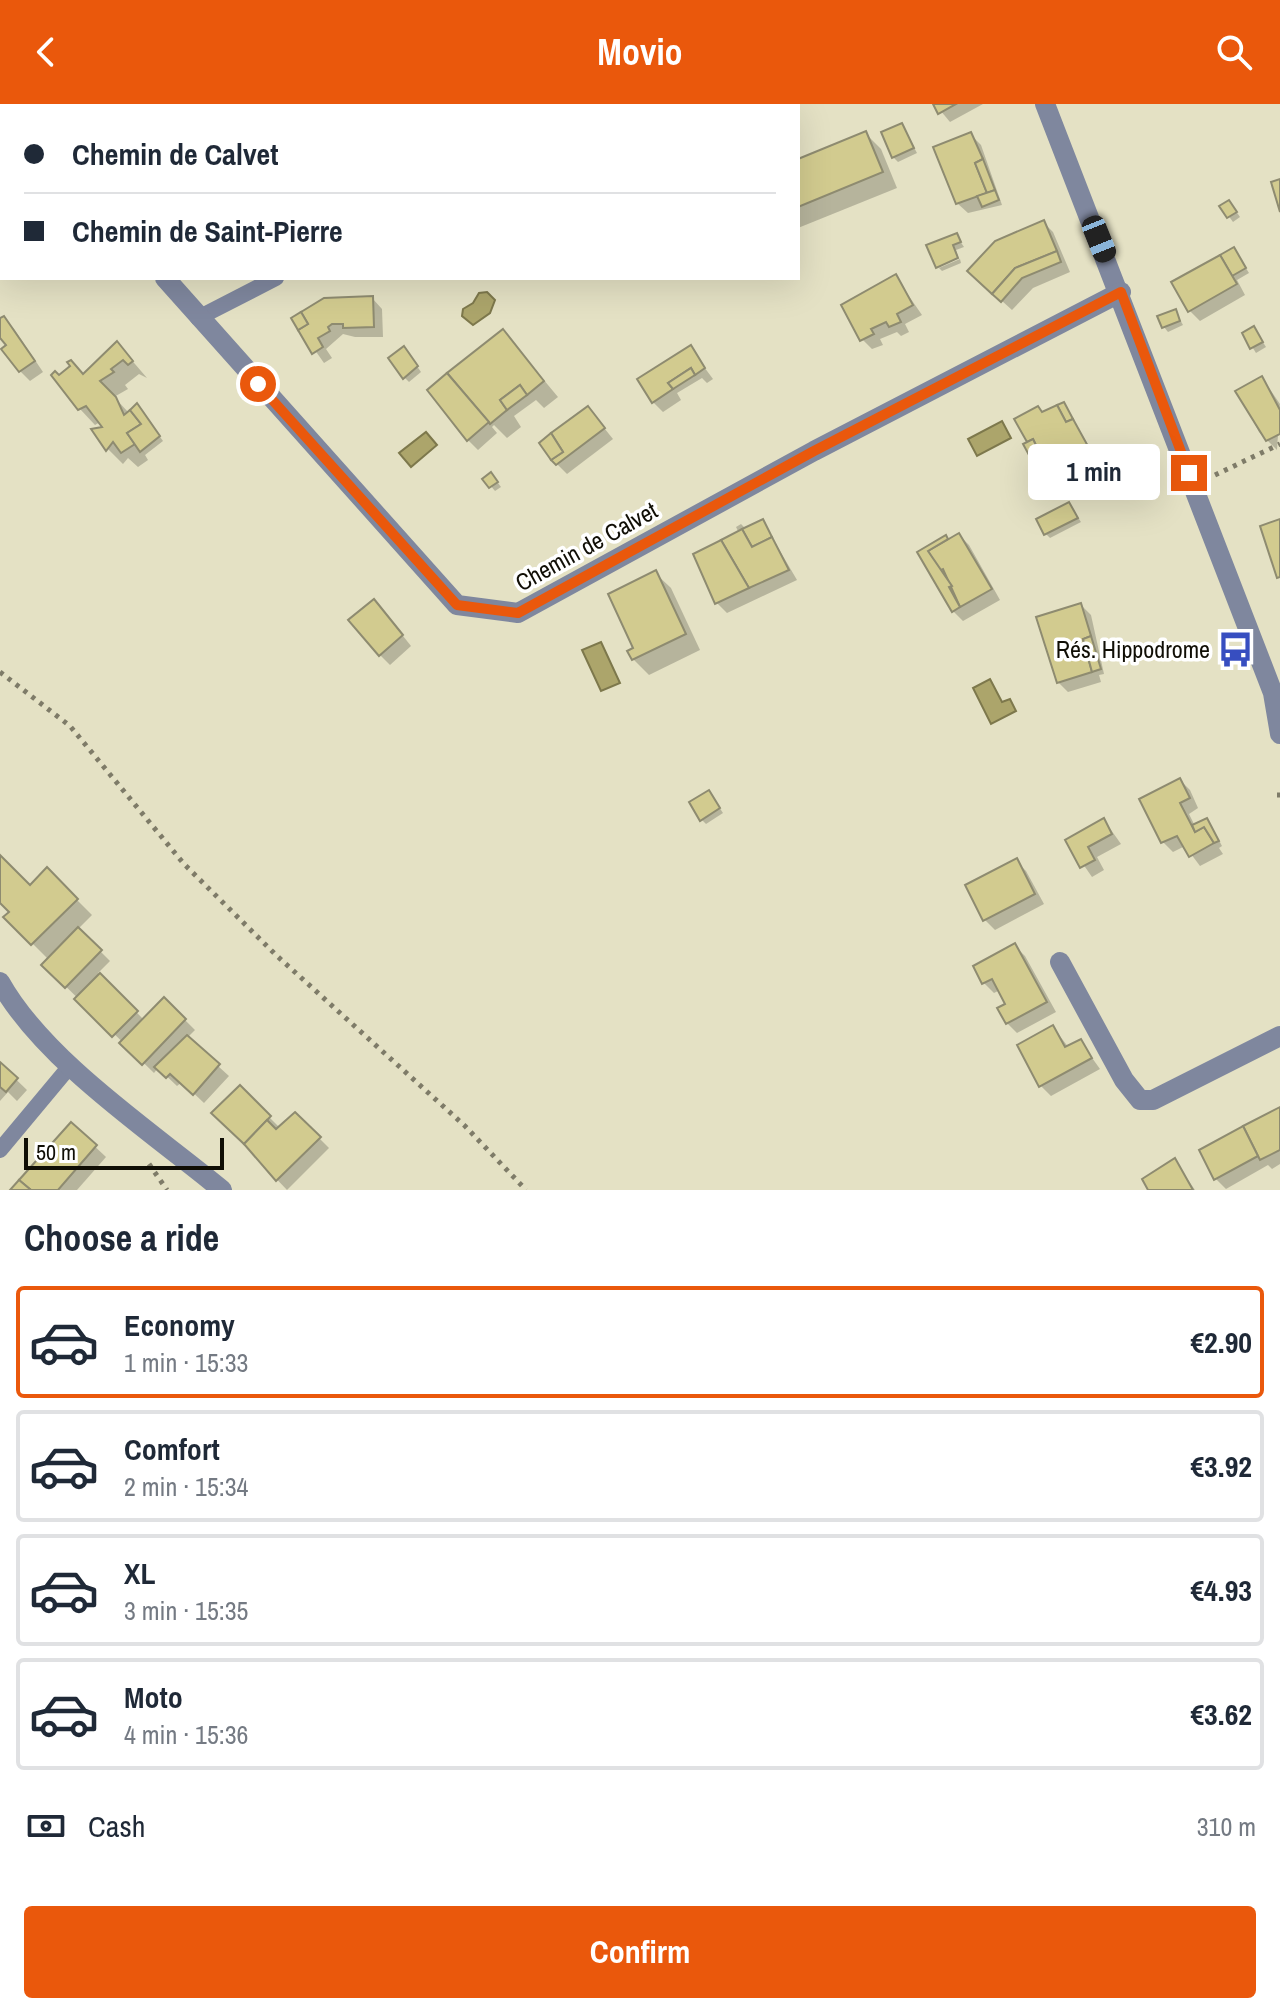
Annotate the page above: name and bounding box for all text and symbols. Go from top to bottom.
text: Movio [597,28,683,76]
icon: back [24,30,68,74]
icon: search [1212,30,1256,74]
text: Chemin de Calvet [72,134,278,174]
text: Chemin de Saint-Pierre [72,211,343,251]
car [1079,212,1119,266]
route start [240,366,276,402]
callout: 1 min [1029,445,1161,501]
text: 1 min [1066,454,1122,489]
route end [1171,455,1207,491]
street label: Chemin de Calvet [509,494,663,598]
bus stop icon: Rés. Hippodrome [1217,630,1255,668]
place label: Rés. Hippodrome [1056,633,1210,665]
scale bar [24,1134,224,1170]
text: 50 m [36,1137,76,1167]
text: Choose a ride [24,1214,219,1262]
text: Economy [124,1305,235,1345]
icon: car [28,1306,100,1378]
text: €2.90 [1190,1322,1252,1362]
text: 1 min · 15:33 [124,1345,248,1380]
text: Comfort [124,1429,220,1469]
icon: car [28,1430,100,1502]
text: €3.92 [1190,1446,1252,1486]
text: 2 min · 15:34 [124,1469,248,1504]
text: XL [124,1553,155,1593]
icon: car [28,1554,100,1626]
text: €4.93 [1190,1570,1252,1610]
text: 3 min · 15:35 [124,1593,248,1628]
text: Moto [124,1677,183,1717]
icon: car [28,1678,100,1750]
text: €3.62 [1190,1694,1252,1734]
text: 4 min · 15:36 [124,1717,248,1752]
icon: cash [24,1804,68,1848]
text: Cash [88,1806,145,1846]
text: 310 m [1197,1809,1256,1844]
button: Confirm [24,1906,1256,1998]

